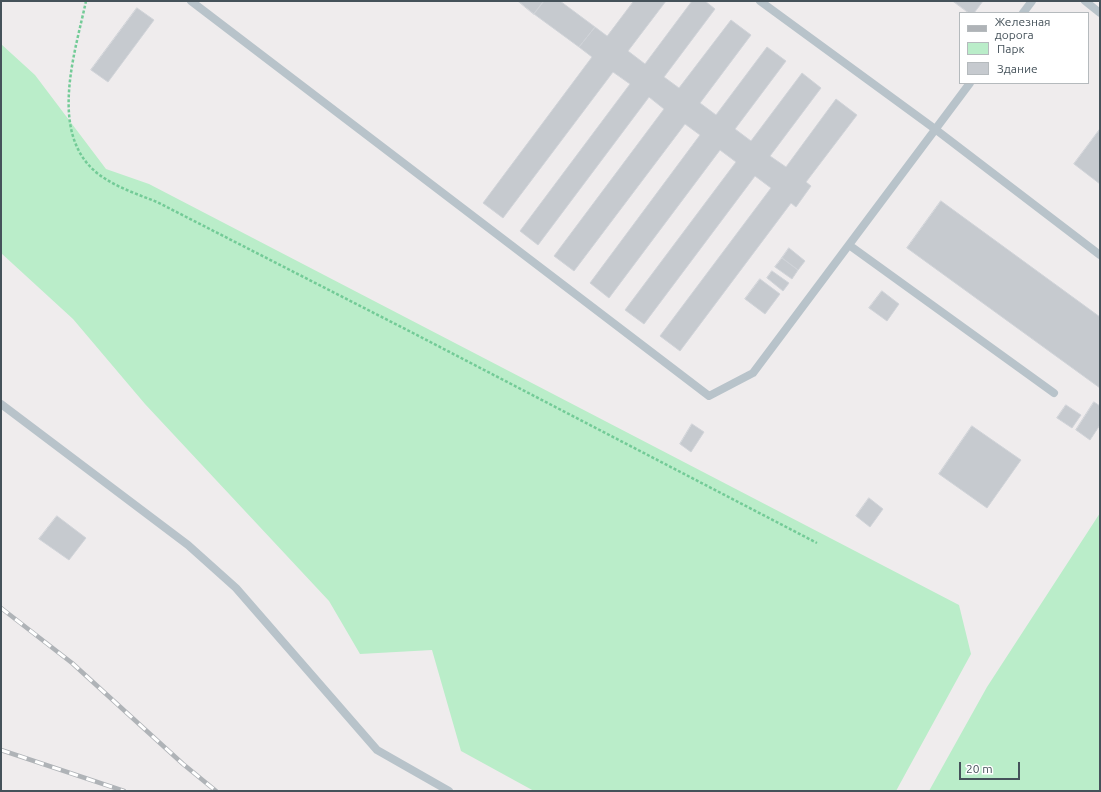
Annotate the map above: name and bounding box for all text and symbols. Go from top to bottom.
legend [959,12,1089,84]
text: Железная дорога [995,15,1051,41]
text: Парк [997,42,1025,55]
text: Здание [997,62,1038,75]
scale bar [961,754,1022,780]
text: 20 m [966,762,993,775]

